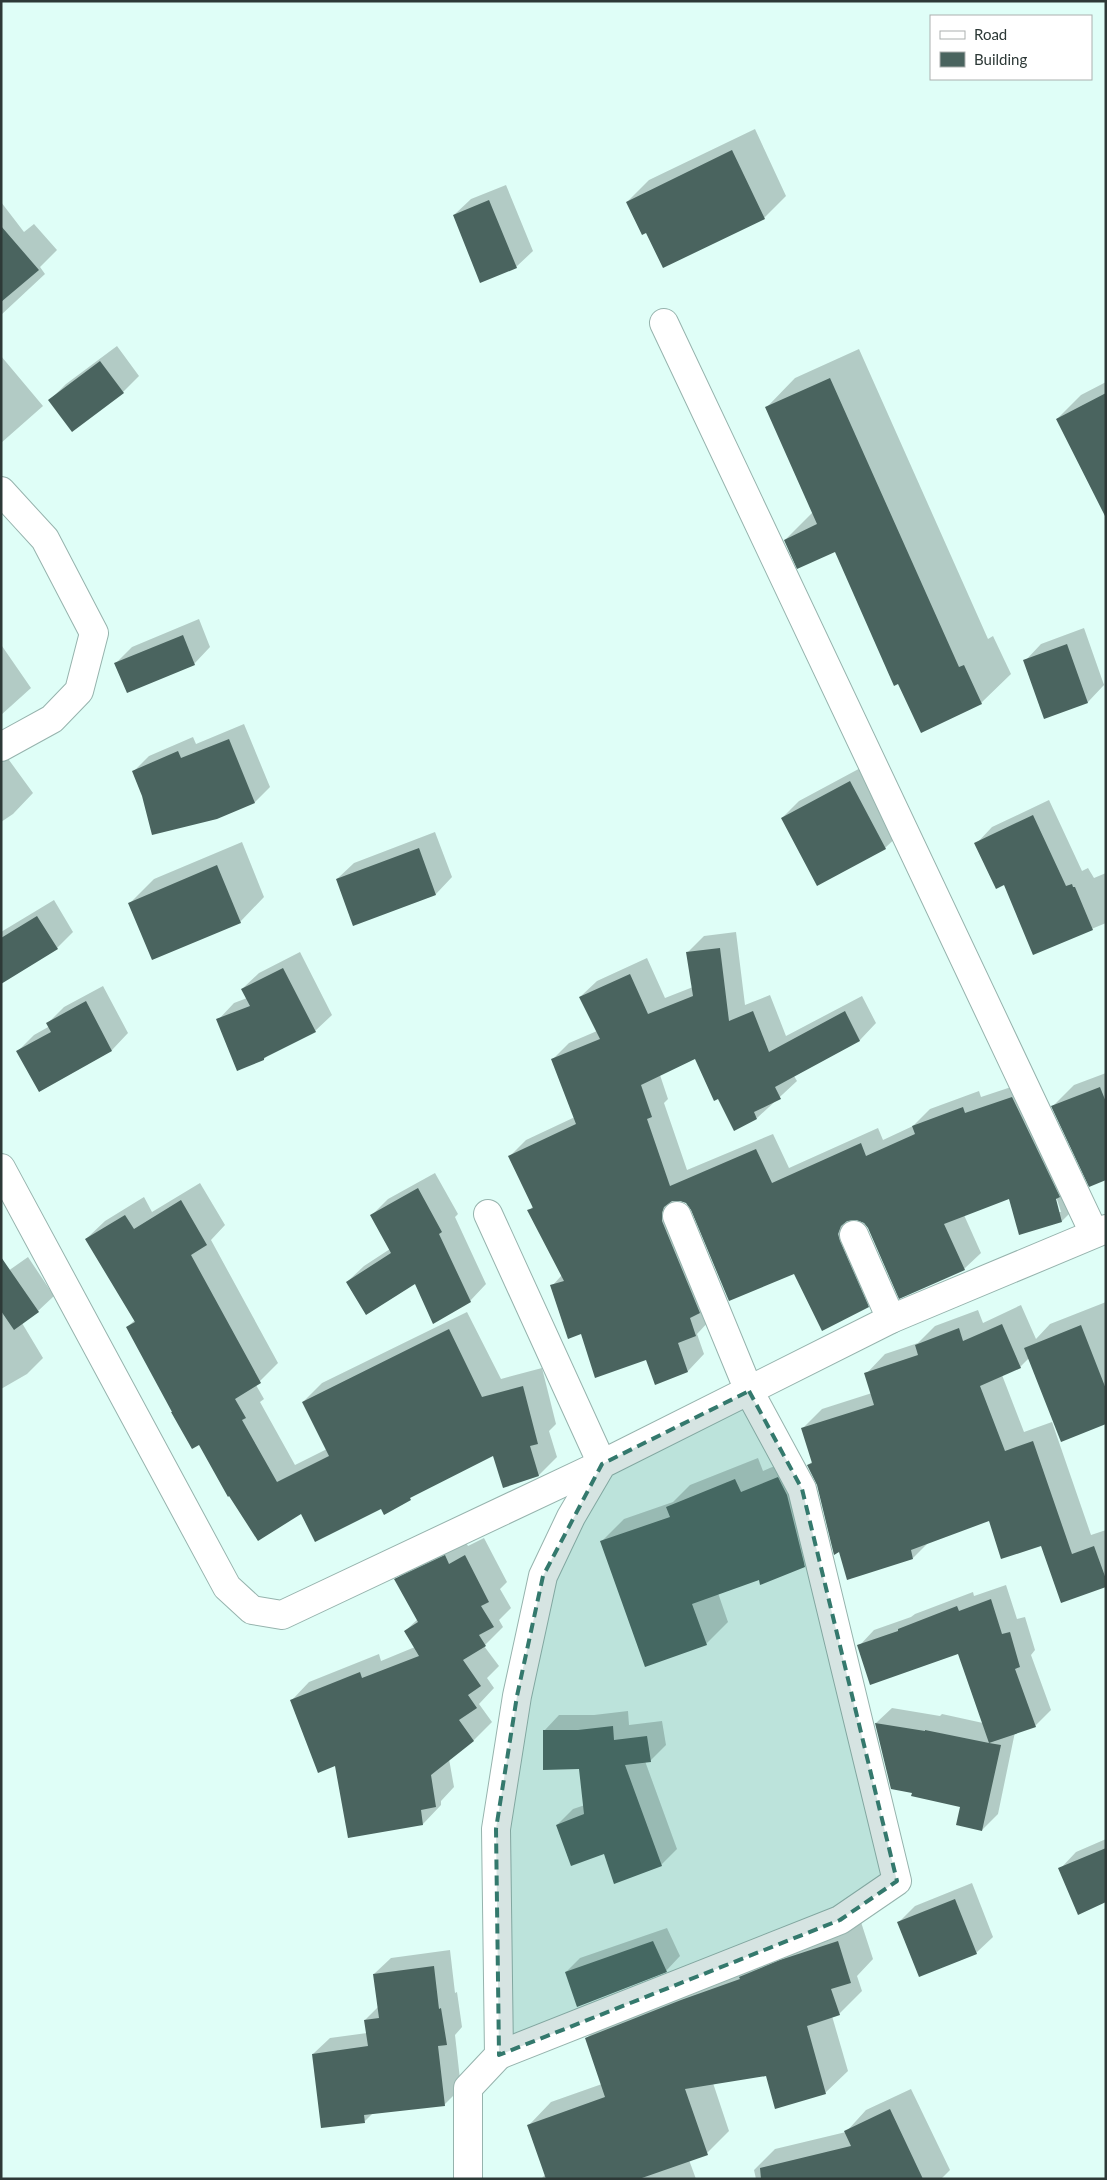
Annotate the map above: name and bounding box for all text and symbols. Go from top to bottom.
legend [930,15,1092,80]
text: Road [974,25,1007,43]
text: Building [974,50,1027,68]

